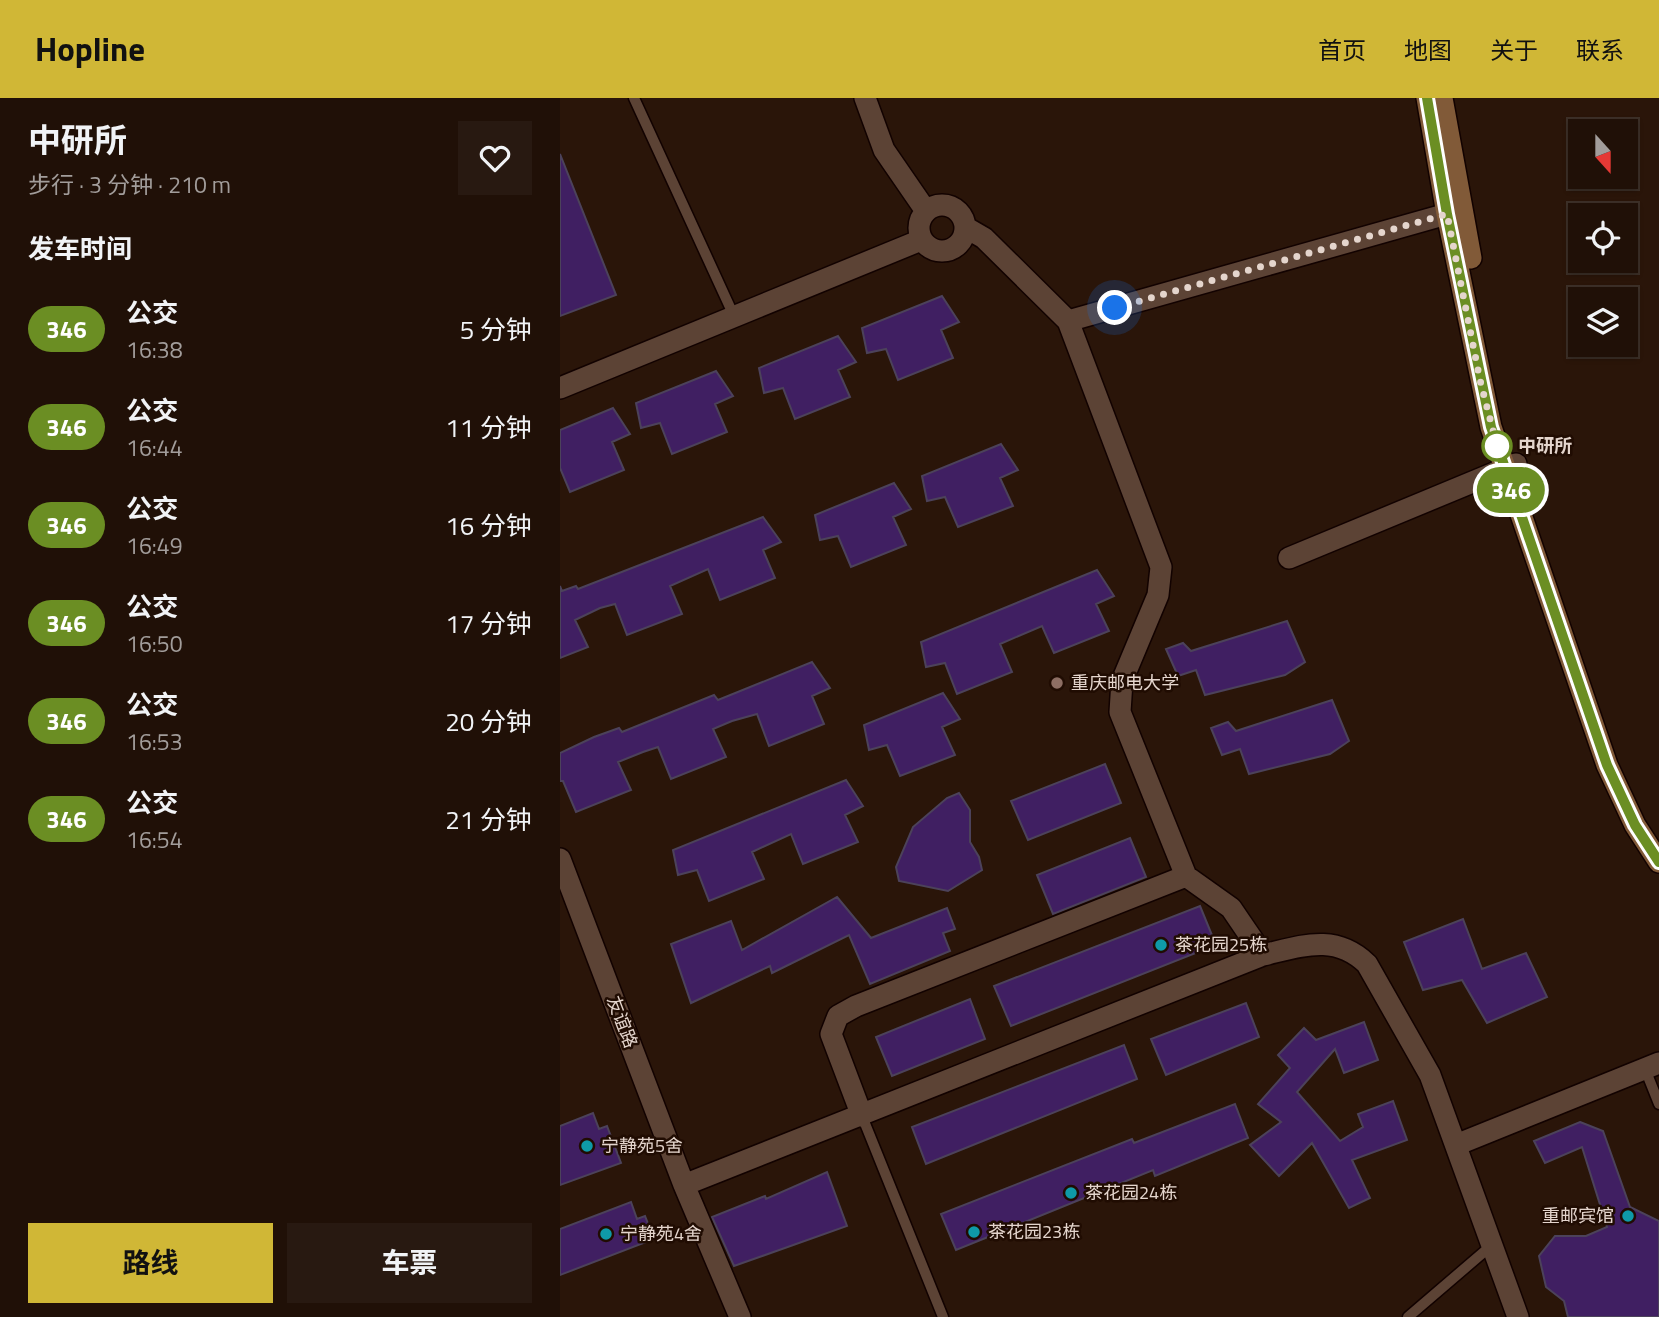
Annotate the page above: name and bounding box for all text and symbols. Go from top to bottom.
text: Hopline [35,24,145,74]
text: 首页 [1318,32,1366,68]
text: 地图 [1404,32,1452,68]
text: 关于 [1490,32,1538,68]
text: 联系 [1576,32,1624,68]
text: 中研所 [28,115,127,165]
north arrow [1568,119,1638,189]
map controls [1568,119,1638,357]
button: heart [458,121,532,195]
text: 步行 · 3 分钟 · 210 m [28,167,231,202]
button: locate [1568,203,1638,273]
text: 发车时间 [28,229,132,268]
button: layers [1568,287,1638,357]
your location [1097,290,1132,325]
text: 公交 [126,293,178,332]
text: 5 分钟 [460,310,532,349]
text: 346 [46,311,87,347]
text: 16:38 [126,332,183,367]
text: 公交 [126,391,178,430]
text: 11 分钟 [445,408,532,447]
text: 346 [46,409,87,445]
text: 16:44 [126,430,183,465]
marker: 中研所 [1482,431,1512,461]
place label: 中研所 [1518,432,1572,459]
line badge: 346 [1471,467,1551,513]
text: 346 [1491,472,1531,508]
text: 公交 [126,489,178,528]
text: 16 分钟 [445,506,532,545]
text: 346 [46,507,87,543]
text: 16:49 [126,528,183,563]
text: 公交 [126,587,178,626]
text: 17 分钟 [445,604,532,643]
text: 346 [46,605,87,641]
text: 16:50 [126,626,183,661]
place label: 重庆邮电大学 [1071,669,1179,696]
marker: 重庆邮电大学 [1049,675,1065,691]
text: 公交 [126,685,178,724]
text: 20 分钟 [445,702,532,741]
text: 346 [46,703,87,739]
text: 16:53 [126,724,183,759]
text: 公交 [126,783,178,822]
text: 21 分钟 [445,800,532,839]
text: 346 [46,801,87,837]
text: 16:54 [126,822,183,857]
place label: 茶花园25栋 [1175,931,1267,958]
marker: 茶花园25栋 [1153,937,1169,953]
street label: 友谊路 [600,992,645,1052]
place label: 宁静苑5舍 [601,1132,683,1159]
marker: 宁静苑5舍 [579,1138,595,1154]
place label: 茶花园24栋 [1085,1179,1177,1206]
marker: 茶花园24栋 [1063,1185,1079,1201]
place label: 重邮宾馆 [1542,1202,1614,1229]
marker: 重邮宾馆 [1620,1208,1636,1224]
place label: 茶花园23栋 [988,1218,1080,1245]
place label: 宁静苑4舍 [620,1220,702,1247]
button: 路线 [28,1223,273,1303]
button: 车票 [287,1223,532,1303]
marker: 茶花园23栋 [966,1224,982,1240]
marker: 宁静苑4舍 [598,1226,614,1242]

